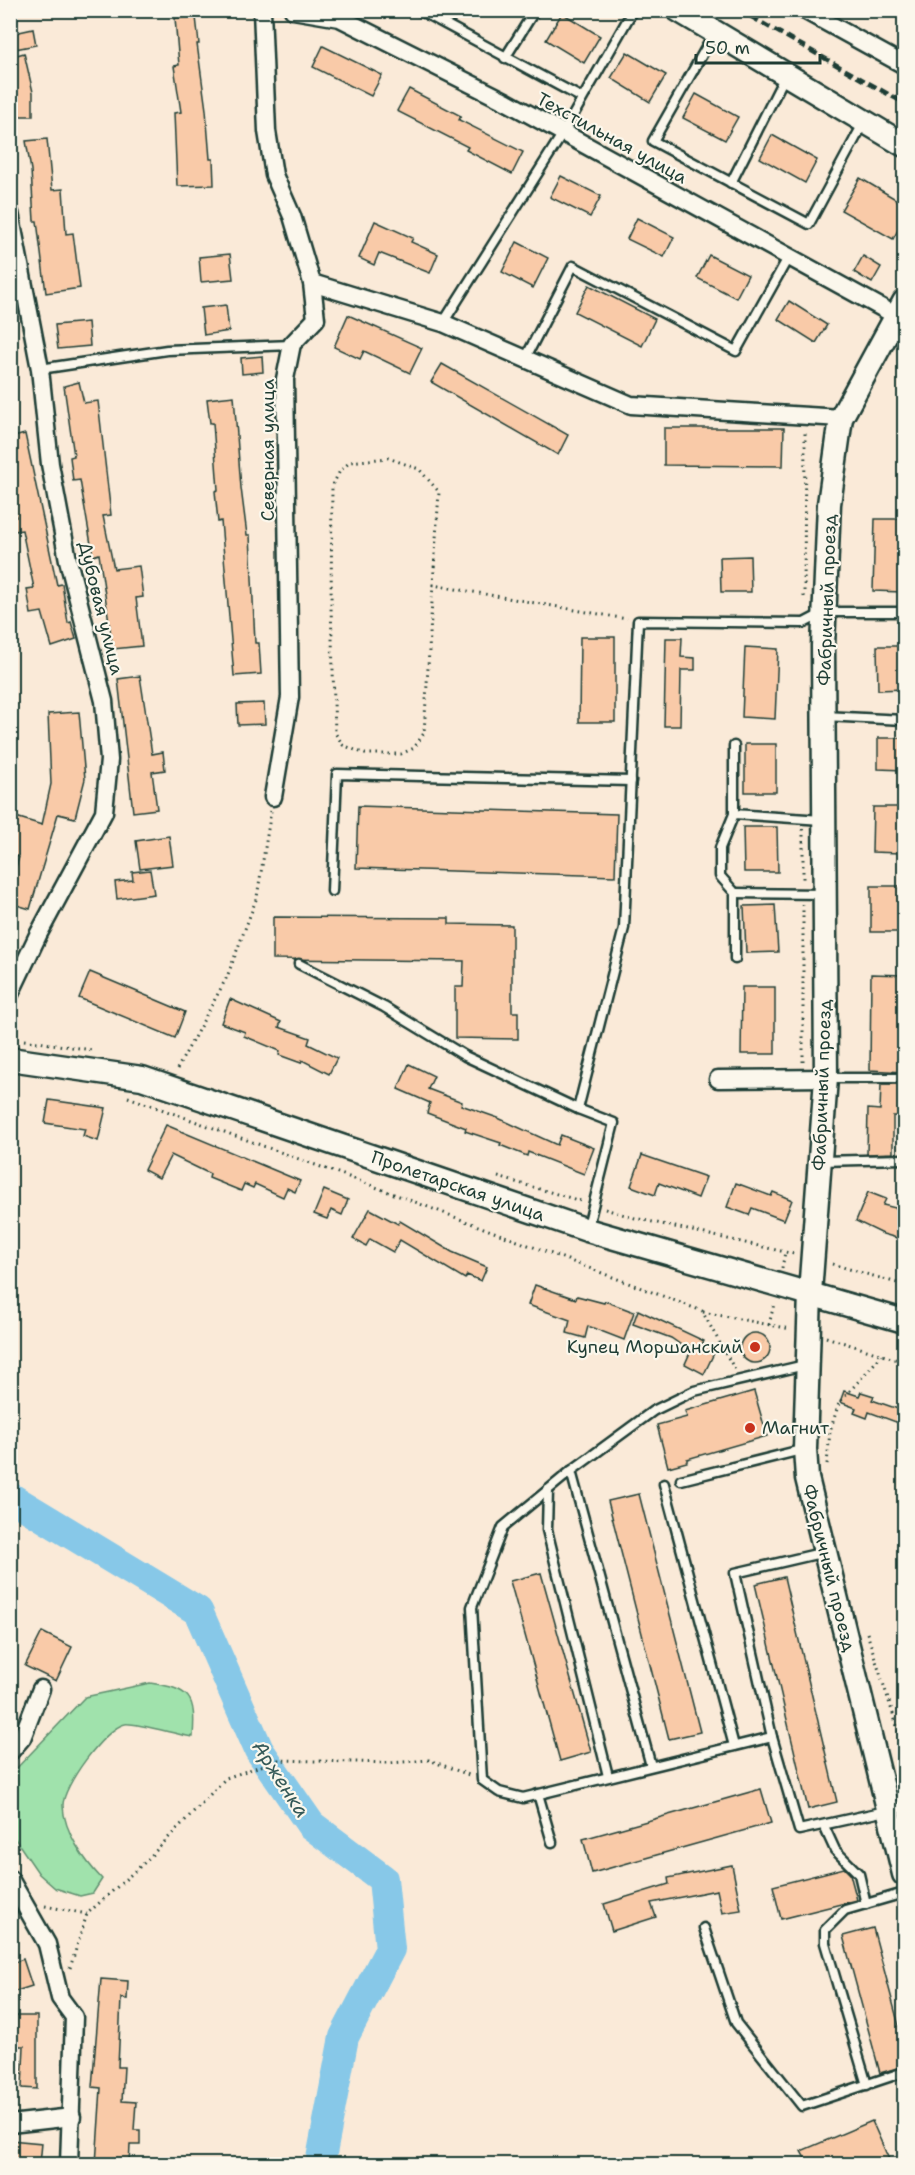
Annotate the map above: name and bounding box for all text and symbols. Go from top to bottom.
scale bar [696,27,820,65]
text: 50 m [705,36,750,60]
street label: Техстильная улица [532,87,692,189]
street label: Северная улица [256,379,280,521]
street label: Фабричный проезд [812,513,842,686]
street label: Дубовая улица [73,539,129,677]
street label: Фабричный проезд [807,998,837,1171]
street label: Пролетарская улица [368,1145,548,1227]
place label: Купец Моршанский [567,1335,743,1359]
marker: Купец Моршанский [748,1340,762,1354]
place label: Магнит [762,1416,830,1440]
marker: Магнит [743,1421,757,1435]
street label: Фабричный проезд [797,1482,862,1655]
water label: Арженка [246,1735,316,1823]

